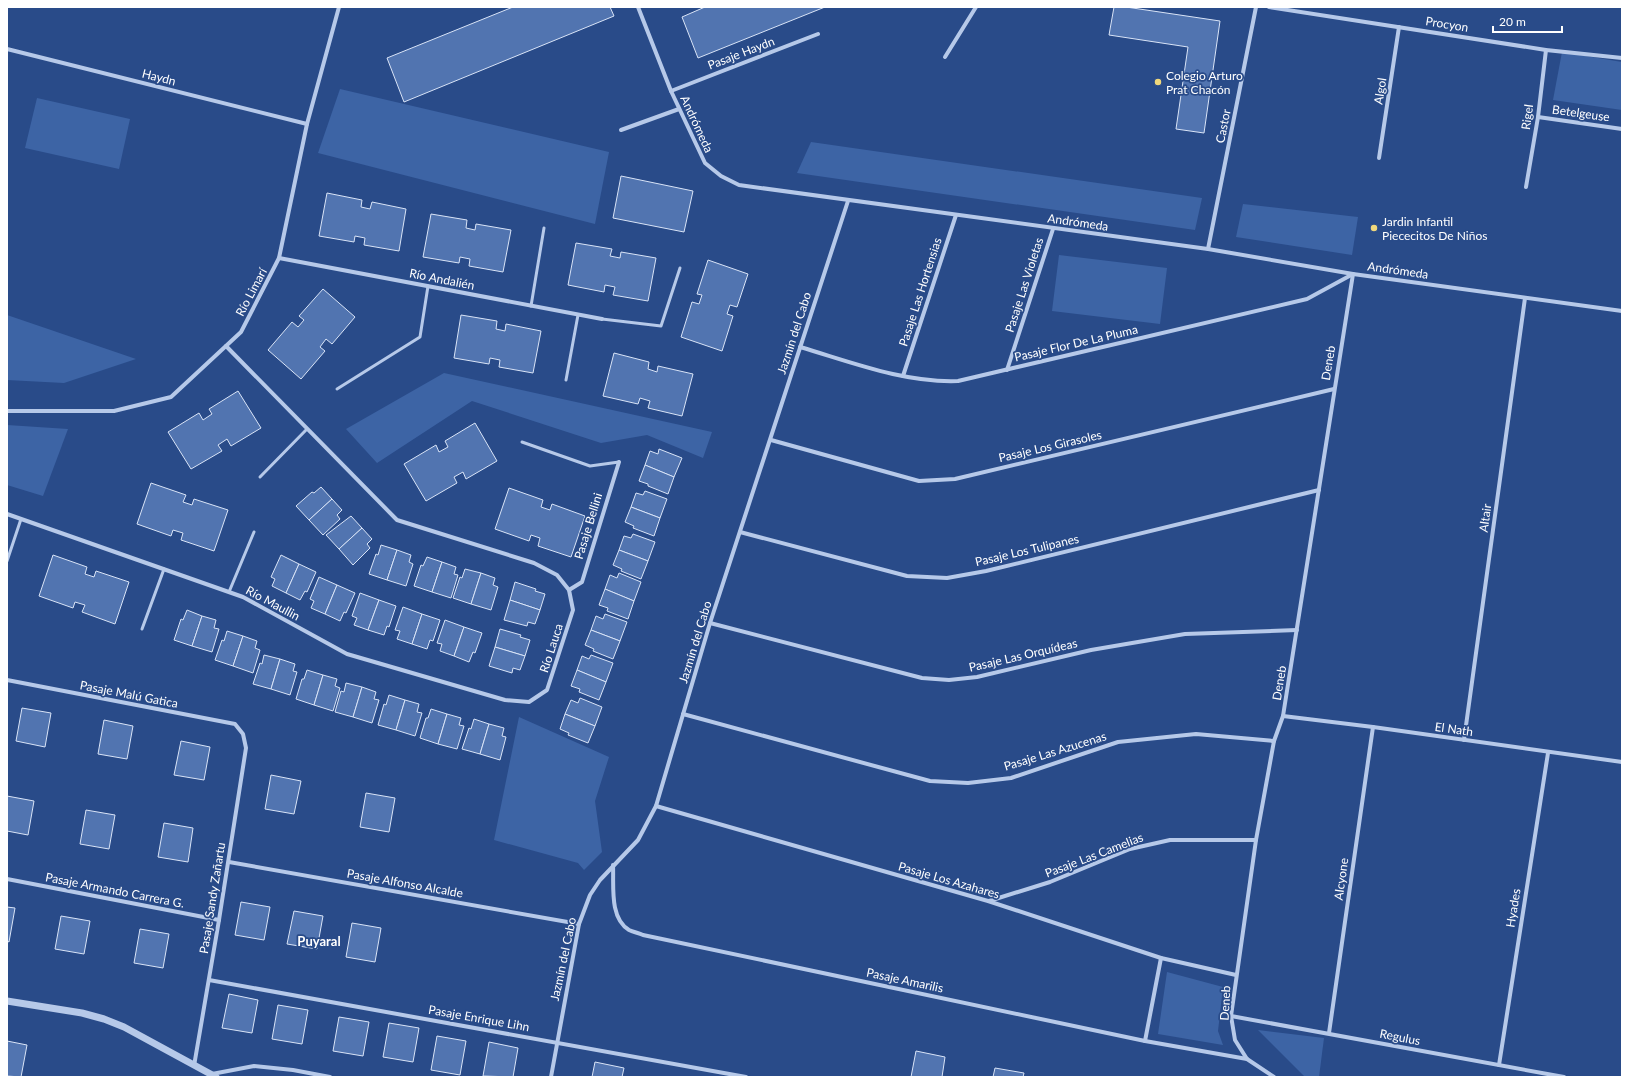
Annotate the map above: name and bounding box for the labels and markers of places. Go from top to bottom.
place label: Colegio Arturo Prat Chacón [1166,68,1243,97]
marker: Colegio Arturo Prat Chacón [1153,77,1163,87]
place label: Jardin Infantil Piececitos De Niños [1382,214,1487,243]
marker: Jardin Infantil Piececitos De Niños [1369,223,1379,233]

